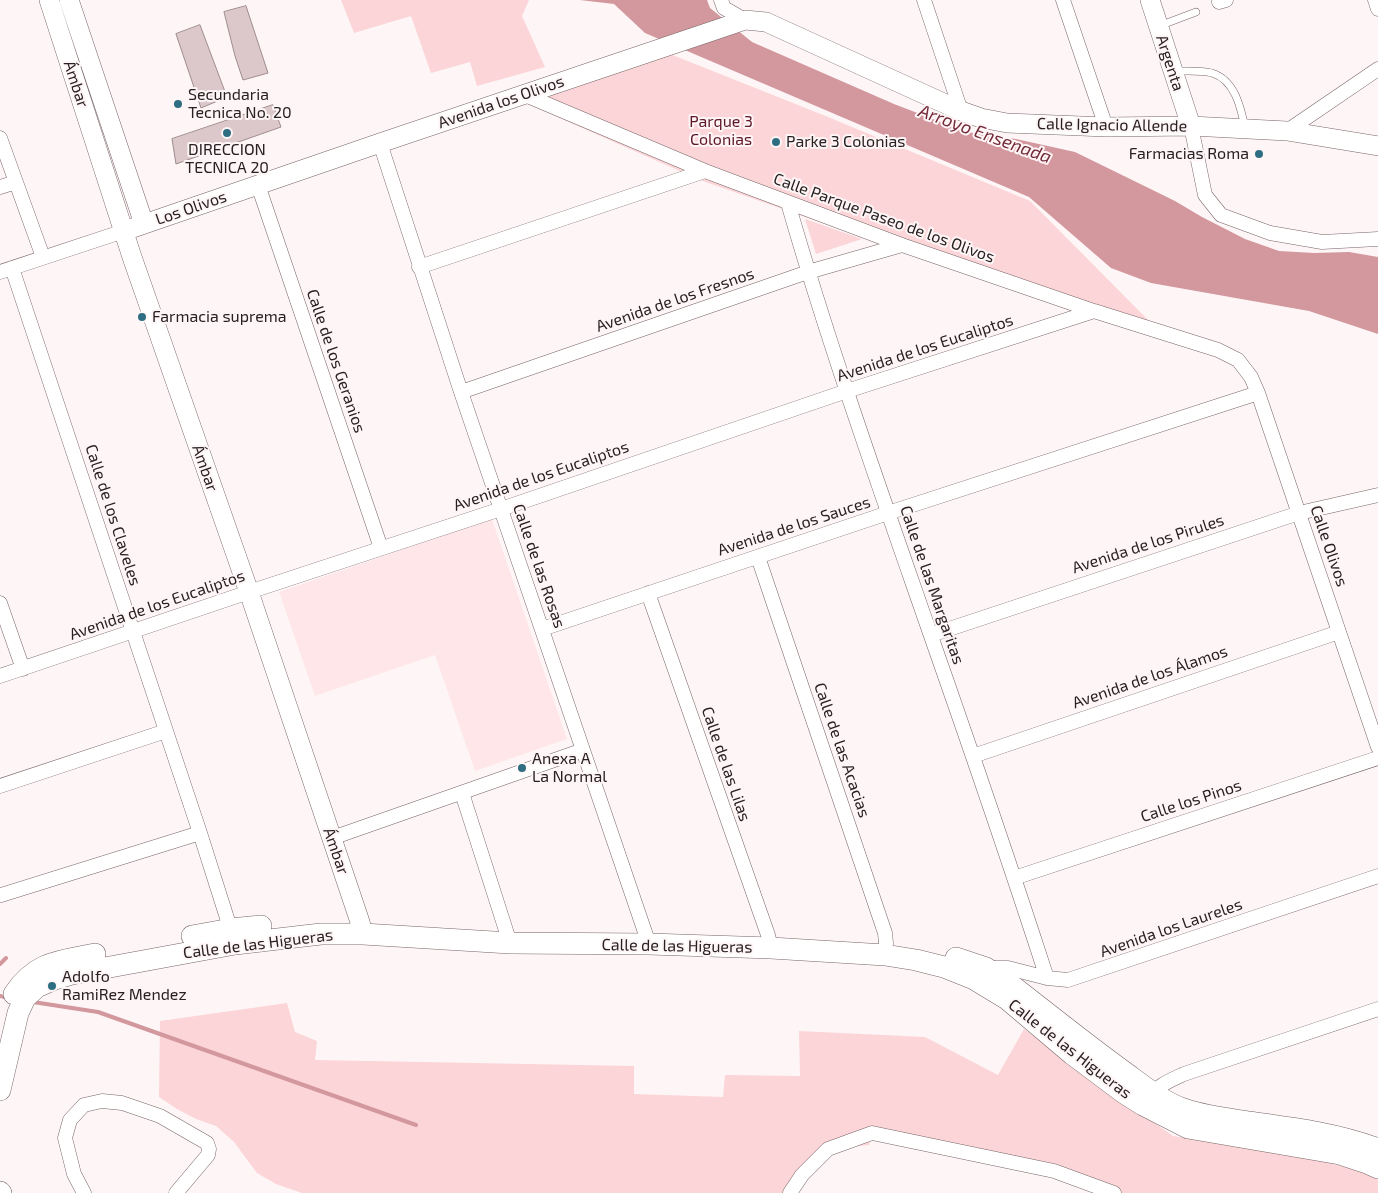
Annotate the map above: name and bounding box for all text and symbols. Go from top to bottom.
street label: Argenta [1152,32,1188,94]
street label: Ámbar [59,58,93,110]
street label: Avenida los Olivos [436,71,566,133]
place label: Secundaria Tecnica No. 20 [188,85,292,123]
marker: Secundaria Tecnica No. 20 [172,98,184,110]
water label: Arroyo Ensenada [916,100,1054,168]
park label: Parque 3 Colonias [689,112,753,150]
street label: Calle Ignacio Allende [1037,114,1187,136]
marker: DIRECCION TECNICA 20 [221,127,233,139]
place label: Parke 3 Colonias [786,132,905,152]
marker: Parke 3 Colonias [770,136,782,148]
place label: DIRECCION TECNICA 20 [185,140,269,178]
place label: Farmacias Roma [1129,144,1249,164]
marker: Farmacias Roma [1253,148,1265,160]
street label: Calle Parque Paseo de los Olivos [771,169,997,267]
street label: Los Olivos [153,187,229,229]
street label: Avenida de los Fresnos [593,264,757,336]
street label: Calle de los Geranios [302,287,370,435]
place label: Farmacia suprema [152,307,287,327]
street label: Avenida de los Eucaliptos [834,310,1016,386]
marker: Farmacia suprema [136,311,148,323]
street label: Avenida de los Eucaliptos [451,437,631,515]
street label: Calle de los Claveles [81,442,145,588]
street label: Ámbar [188,442,222,494]
street label: Avenida de los Sauces [715,492,873,560]
street label: Calle de las Rosas [509,501,569,631]
street label: Calle de las Margaritas [896,503,968,667]
street label: Calle Olivos [1306,503,1352,589]
street label: Avenida de los Pirules [1070,510,1226,578]
street label: Avenida de los Eucaliptos [67,566,247,644]
street label: Avenida de los Álamos [1070,641,1230,713]
street label: Calle de las Acacias [810,680,874,820]
street label: Calle de las Lilas [697,704,755,824]
place label: Anexa A La Normal [532,749,607,787]
marker: Anexa A La Normal [516,762,528,774]
street label: Calle los Pinos [1138,776,1244,826]
street label: Ámbar [319,825,353,877]
street label: Avenida los Laureles [1097,895,1245,961]
street label: Calle de las Higueras [182,925,334,963]
street label: Calle de las Higueras [601,935,753,957]
place label: Adolfo RamiRez Mendez [62,967,187,1005]
marker: Adolfo RamiRez Mendez [46,980,58,992]
street label: Calle de las Higueras [1005,995,1135,1103]

